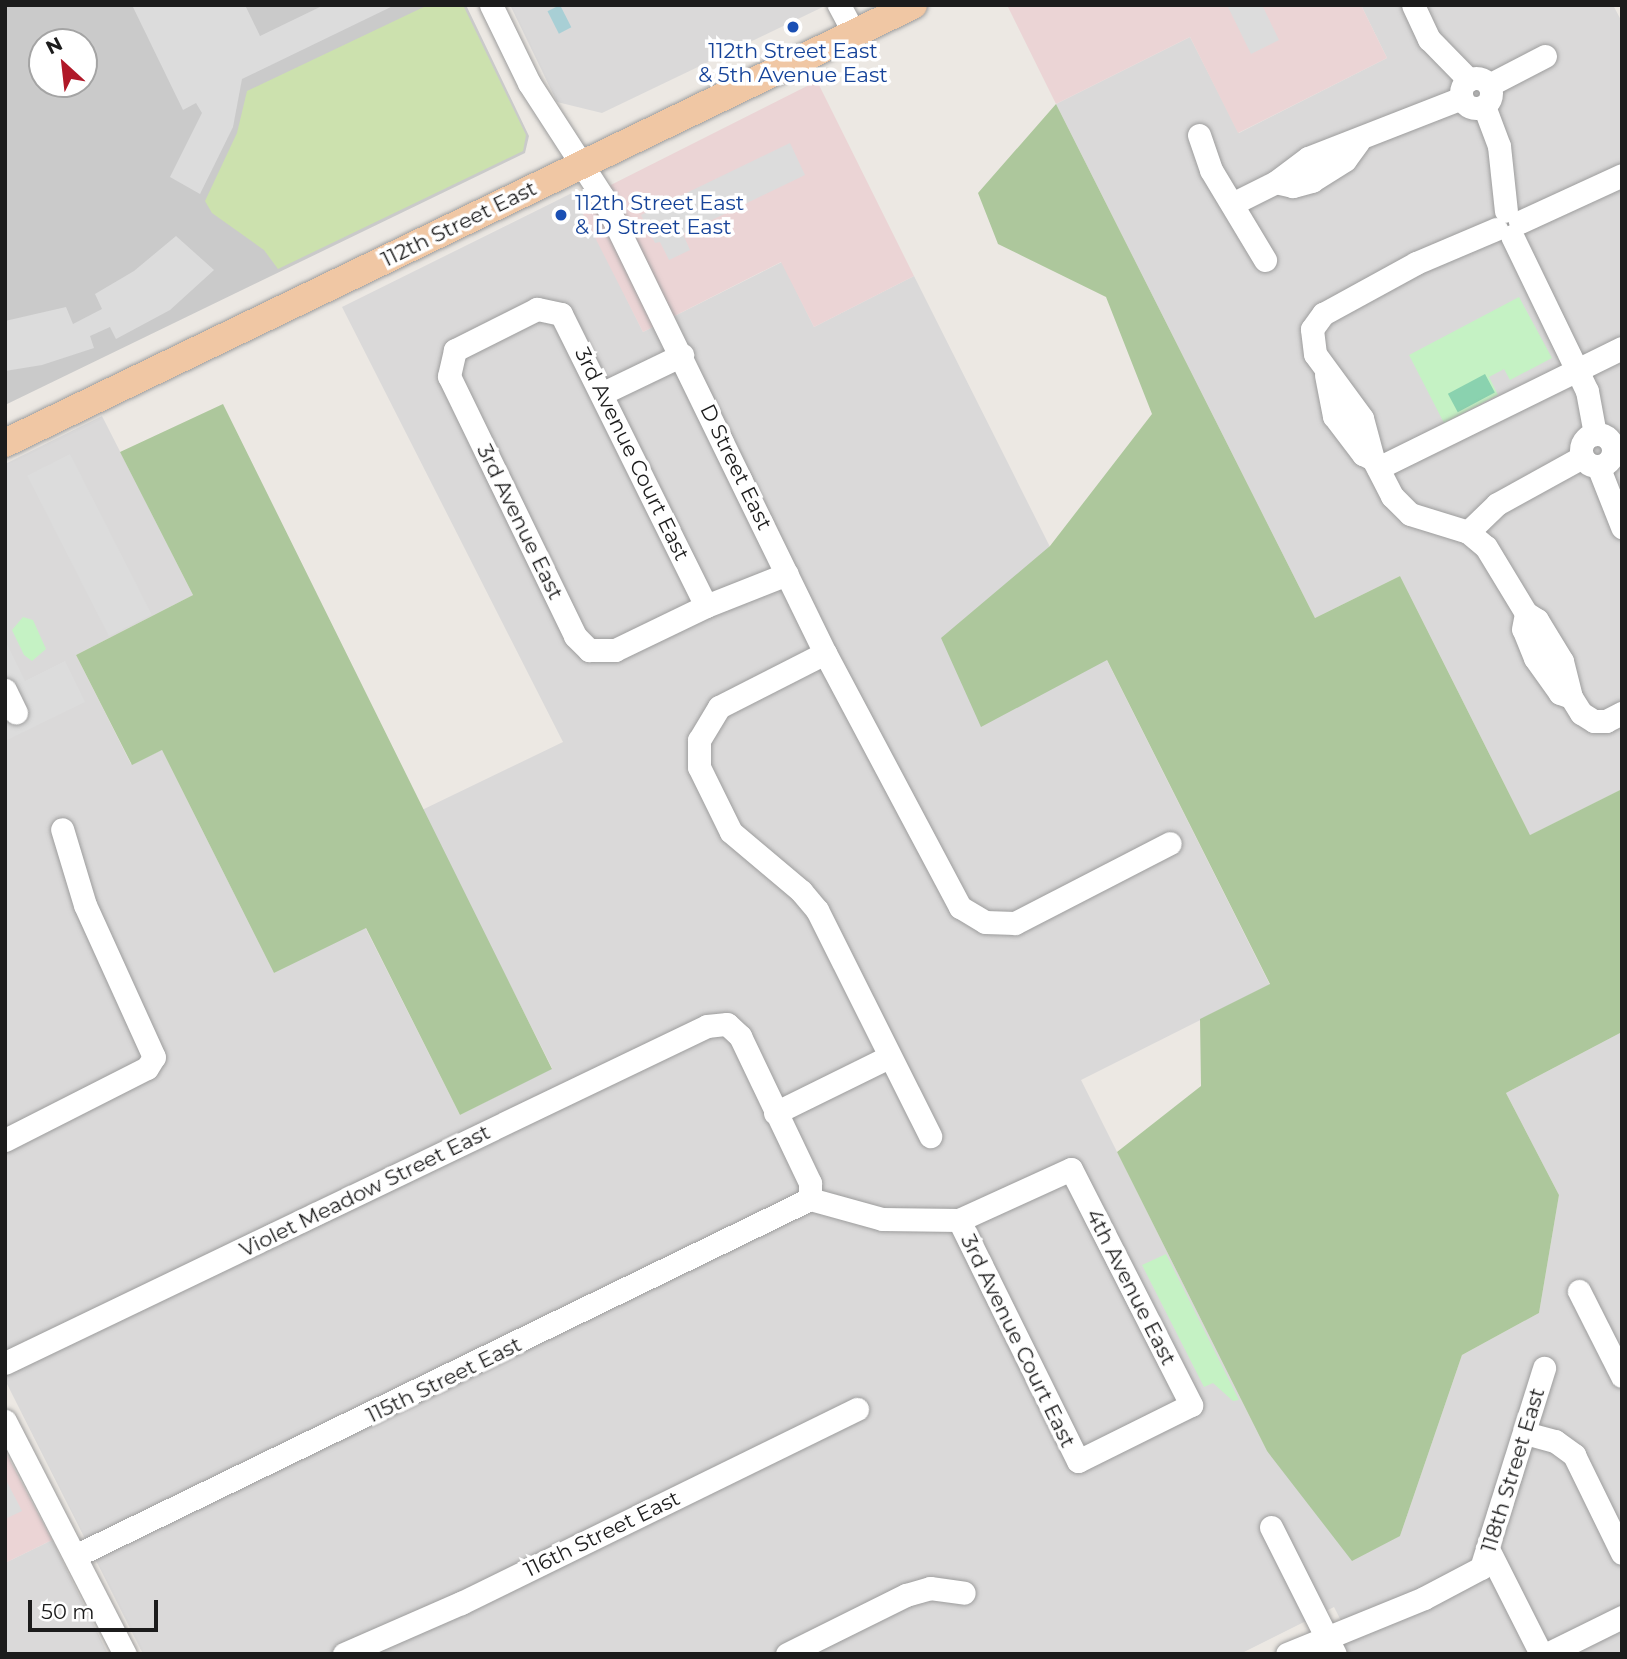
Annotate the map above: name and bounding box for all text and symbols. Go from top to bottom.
marker: 112th Street East & 5th Avenue East [785,19,801,35]
north arrow [28,28,98,98]
text: N [42,32,66,59]
place label: 112th Street East & 5th Avenue East [698,38,888,88]
street label: 112th Street East [377,176,541,272]
place label: 112th Street East & D Street East [575,190,744,240]
marker: 112th Street East & D Street East [553,207,569,223]
street label: 3rd Avenue Court East [569,343,695,565]
street label: D Street East [695,400,777,534]
street label: 3rd Avenue East [472,440,568,604]
street label: Violet Meadow Street East [236,1119,494,1263]
street label: 4th Avenue East [1081,1205,1181,1369]
street label: 3rd Avenue Court East [955,1230,1081,1452]
street label: 115th Street East [362,1332,526,1428]
street label: 118th Street East [1476,1385,1550,1555]
street label: 116th Street East [520,1485,684,1583]
scale bar [32,1586,161,1630]
text: 50 m [41,1599,95,1624]

